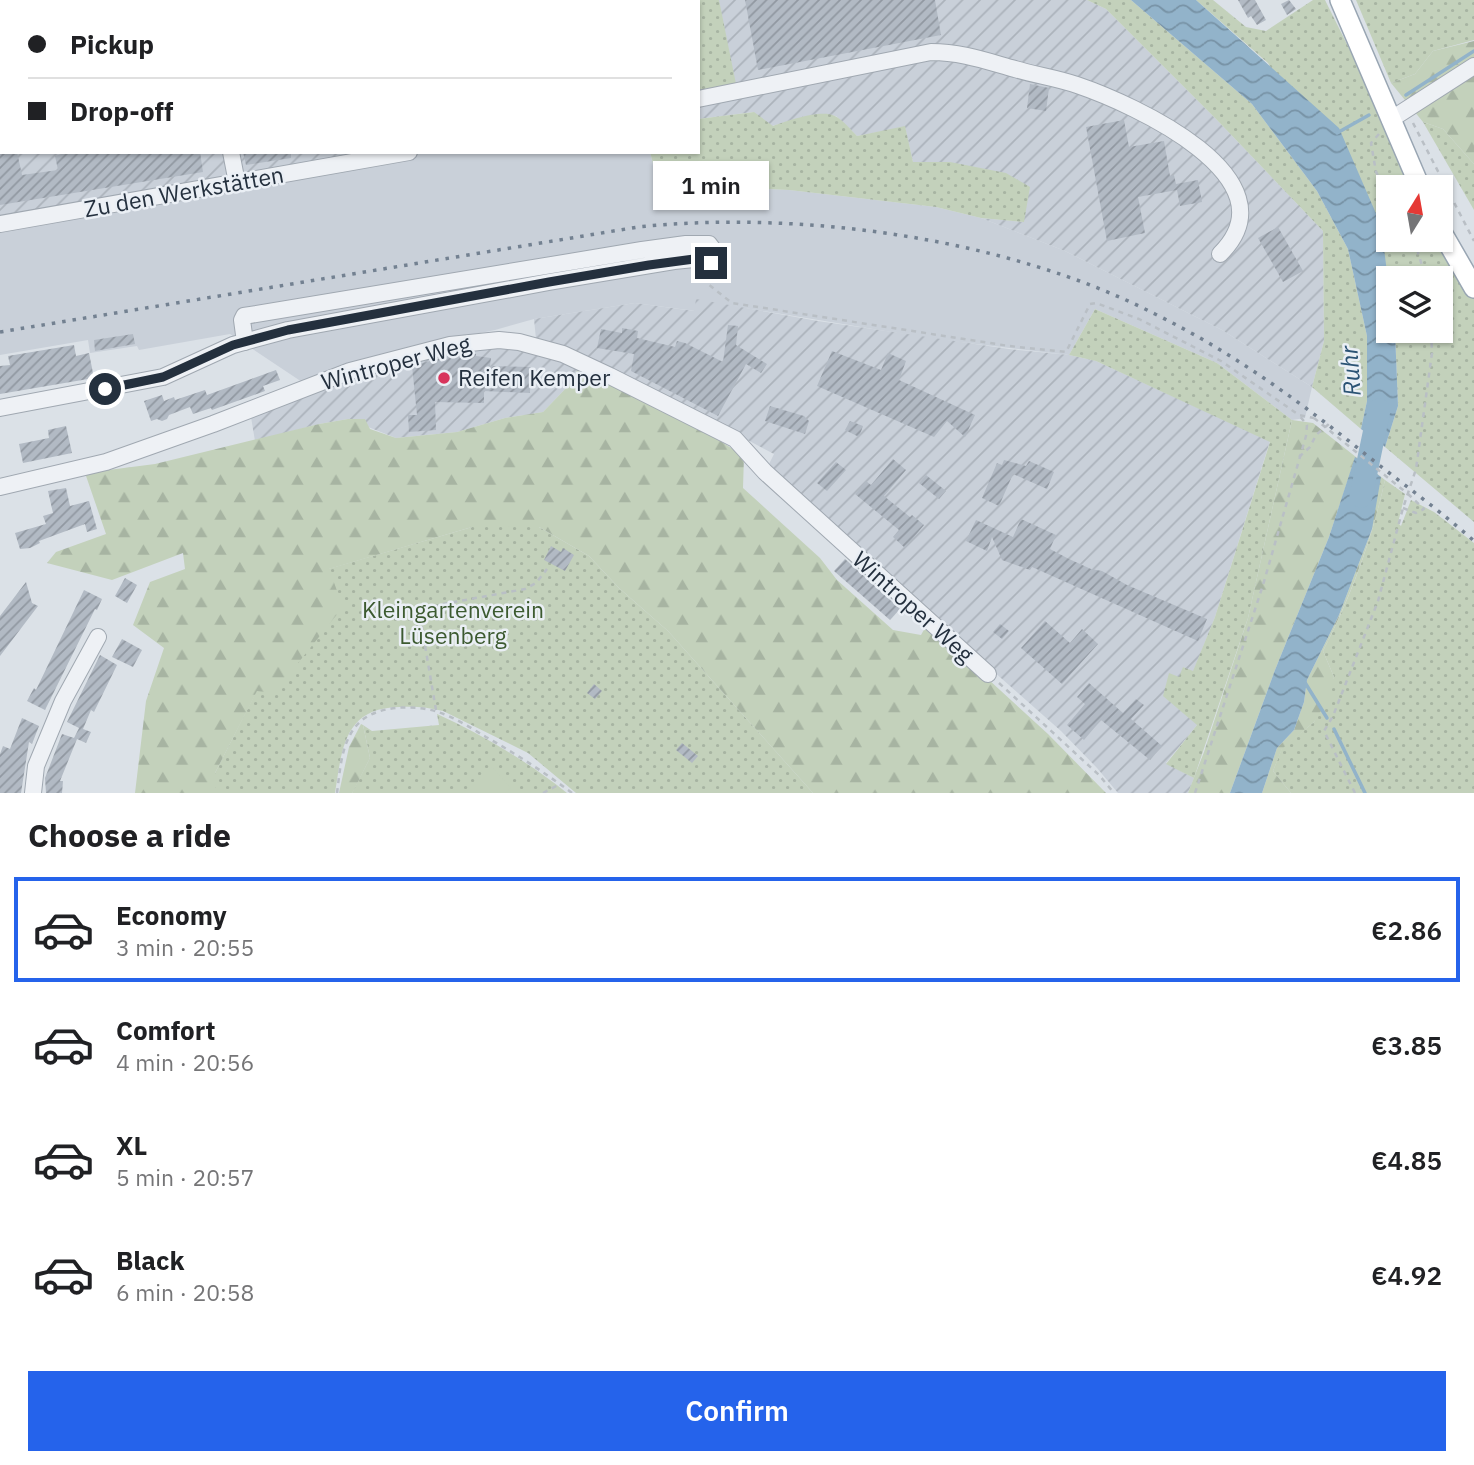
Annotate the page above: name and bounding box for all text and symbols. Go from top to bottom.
text: Pickup [70,27,154,61]
text: Drop-off [70,94,173,128]
street label: Zu den Werkstätten [82,159,286,223]
callout: 1 min [653,162,769,210]
text: 1 min [681,170,741,200]
north arrow [1376,175,1452,252]
map controls [1376,175,1453,343]
route end [695,247,727,279]
button: layers [1376,266,1453,343]
street label: Wintroper Weg [318,328,474,396]
water label: Ruhr [1332,344,1368,397]
place label: Reifen Kemper [458,362,611,392]
marker: Reifen Kemper [436,370,452,386]
route start [89,373,121,405]
street label: Wintroper Weg [847,544,981,669]
park label: Kleingartenverein Lüsenberg [362,594,544,650]
text: Choose a ride [28,814,231,856]
icon: car [32,898,95,961]
text: Economy [116,898,227,932]
text: €2.86 [1371,913,1442,947]
text: 3 min · 20:55 [116,932,254,962]
icon: car [32,1013,95,1076]
text: Comfort [116,1013,215,1047]
text: €3.85 [1371,1028,1442,1062]
text: 4 min · 20:56 [116,1047,254,1077]
icon: car [32,1128,95,1191]
text: XL [116,1128,147,1162]
text: €4.85 [1371,1143,1442,1177]
text: 5 min · 20:57 [116,1162,254,1192]
icon: car [32,1243,95,1306]
text: Black [116,1243,184,1277]
text: €4.92 [1371,1258,1442,1292]
text: 6 min · 20:58 [116,1277,254,1307]
button: Confirm [28,1371,1446,1451]

